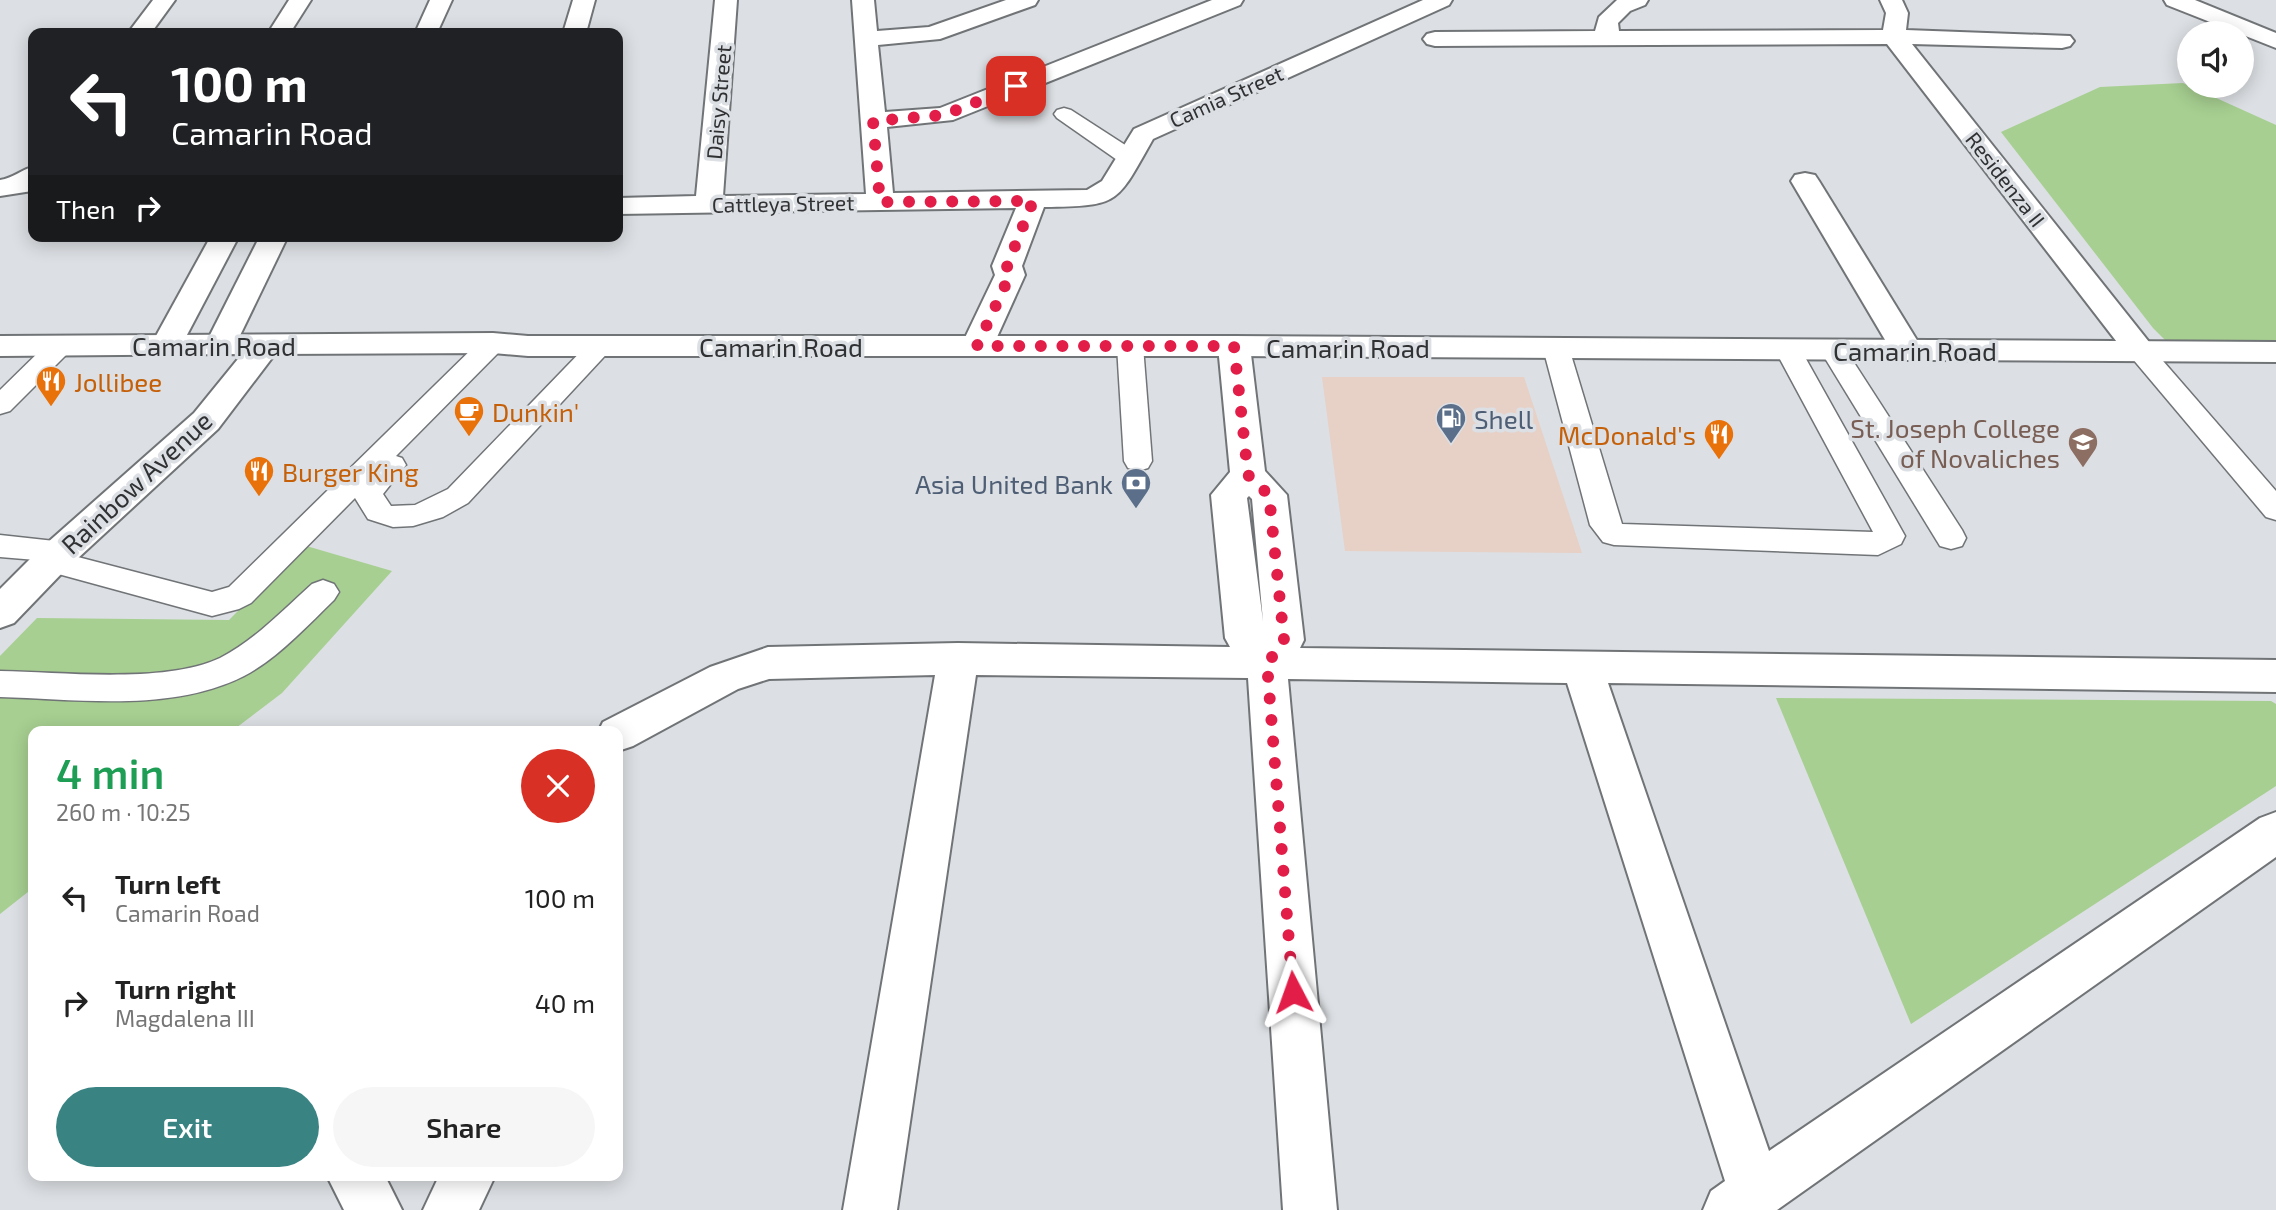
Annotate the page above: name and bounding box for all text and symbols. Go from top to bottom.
map controls [2177,21,2254,98]
button: sound [2177,21,2254,98]
street label: Daisy Street [701,44,735,160]
text: 100 m [171,53,308,112]
icon: left [56,56,147,147]
pin [986,56,1046,116]
street label: Camia Street [1165,60,1287,132]
icon: arrive [997,67,1035,105]
text: Camarin Road [171,113,373,151]
street label: Residenza II [1961,127,2051,231]
icon: right [129,189,167,227]
street label: Cattleya Street [712,189,854,217]
text: Then [56,193,115,224]
street label: Camarin Road [132,330,296,361]
street label: Camarin Road [699,331,863,362]
street label: Camarin Road [1266,332,1430,363]
street label: Camarin Road [1833,335,1997,366]
restaurant icon: Jollibee [34,364,68,408]
place label: Jollibee [74,366,162,397]
cafe icon: Dunkin' [452,394,486,438]
place label: Dunkin' [492,396,579,427]
fuel station icon: Shell [1434,401,1468,445]
place label: Shell [1474,403,1533,434]
street label: Rainbow Avenue [54,404,218,560]
place label: St. Joseph College of Novaliches [1850,412,2060,473]
restaurant icon: McDonald's [1702,417,1736,461]
place label: McDonald's [1558,419,1696,450]
school or university icon: St. Joseph College of Novaliches [2066,425,2100,469]
restaurant icon: Burger King [242,454,276,498]
place label: Burger King [282,456,419,487]
bank icon: Asia United Bank [1119,466,1153,510]
place label: Asia United Bank [915,468,1113,499]
text: 4 min [56,747,165,797]
button: close [521,749,595,823]
text: 260 m · 10:25 [56,798,191,826]
text: Turn left [115,868,221,899]
icon: left [56,879,94,917]
text: 100 m [525,882,595,913]
text: Camarin Road [115,899,260,927]
position arrow [1256,955,1330,1029]
text: Turn right [115,973,236,1004]
icon: right [56,984,94,1022]
text: 40 m [535,987,595,1018]
text: Magdalena III [115,1004,255,1032]
button: Exit [56,1087,319,1167]
button: Share [333,1087,595,1167]

